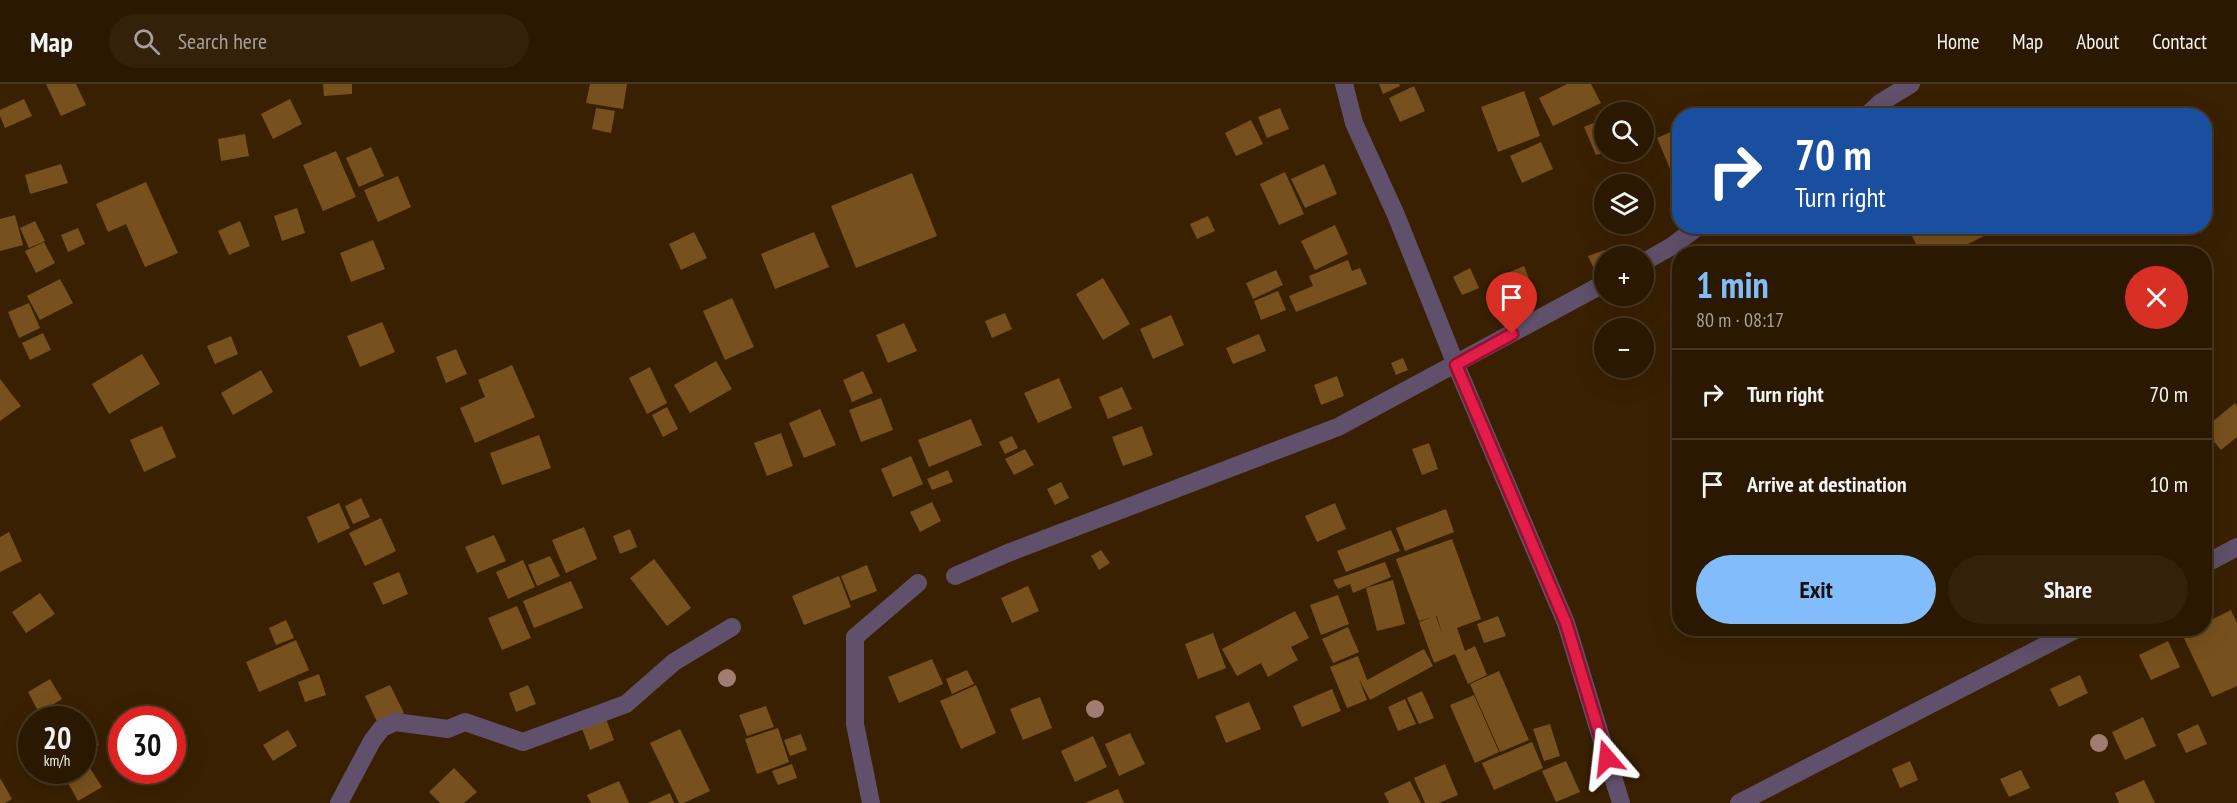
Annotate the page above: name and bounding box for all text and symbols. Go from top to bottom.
search box [109,14,529,68]
text: Map [30,23,73,60]
icon: search [130,25,163,58]
text: Search here [178,27,267,55]
text: Home [1937,28,1979,55]
text: Map [2012,28,2043,55]
text: About [2076,28,2119,55]
text: Contact [2152,28,2207,55]
map controls [1594,102,1654,378]
button: search [1594,102,1654,162]
text: 70 m [1795,127,1872,182]
icon: right [1696,132,1774,210]
button: layers [1594,174,1654,234]
text: Turn right [1795,180,1886,214]
button: + [1594,246,1654,306]
text: 1 min [1696,261,1769,308]
button: close [2125,266,2188,329]
pin [1486,272,1537,334]
icon: arrive [1495,281,1528,314]
text: 80 m · 08:17 [1696,307,1784,333]
button: − [1594,318,1654,378]
icon: right [1696,378,1729,411]
text: Turn right [1747,380,1824,408]
text: 70 m [2149,380,2188,408]
icon: arrive [1696,468,1729,501]
text: Arrive at destination [1747,470,1907,498]
text: 10 m [2149,470,2188,498]
button: Exit [1696,555,1936,624]
button: Share [1948,555,2188,624]
speed limit sign: 30 [108,706,186,784]
text: 20 [43,718,71,757]
position arrow [1575,726,1639,790]
text: km/h [44,751,70,770]

